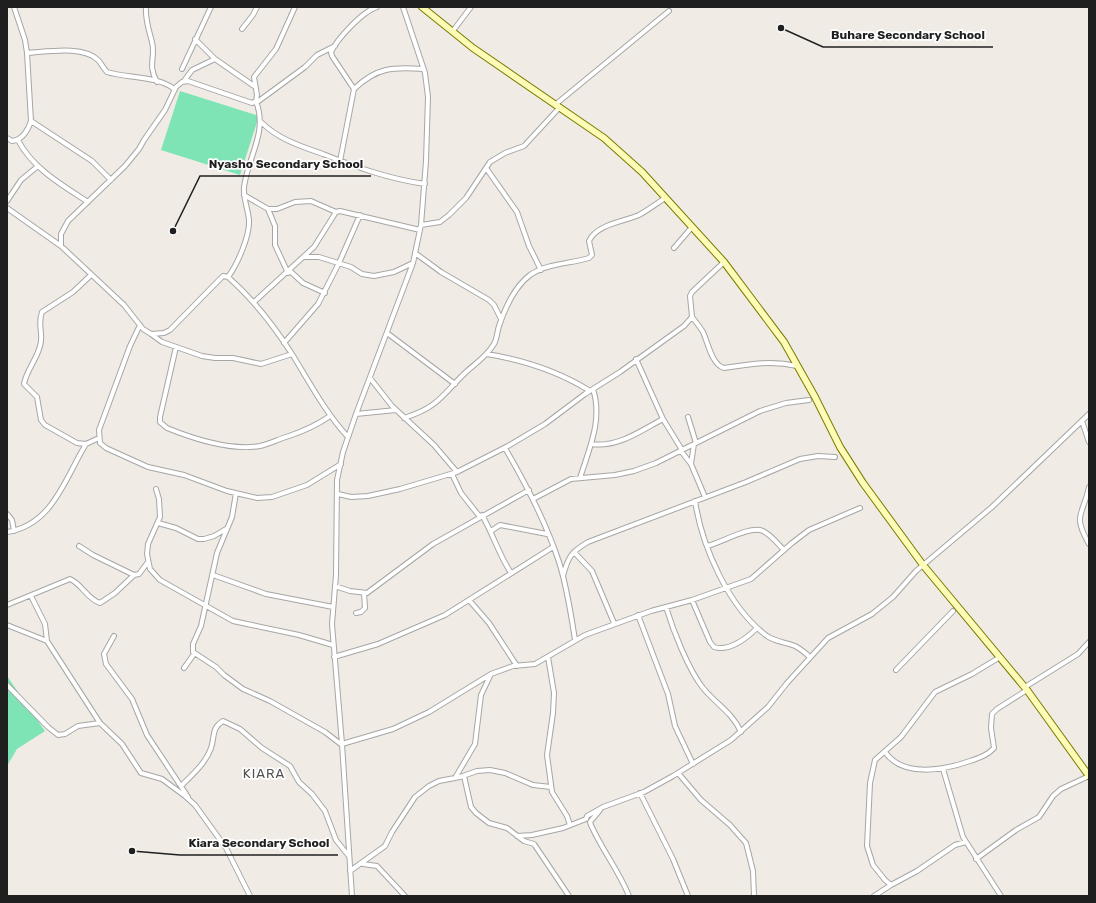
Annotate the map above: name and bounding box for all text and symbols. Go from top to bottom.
callout: Buhare Secondary School [823,23,993,47]
text: Buhare Secondary School [831,28,985,42]
callout: Nyasho Secondary School [200,152,371,176]
text: Nyasho Secondary School [209,157,363,171]
district label: KIARA [243,766,285,781]
callout: Kiara Secondary School [180,831,338,855]
text: Kiara Secondary School [188,836,330,850]

